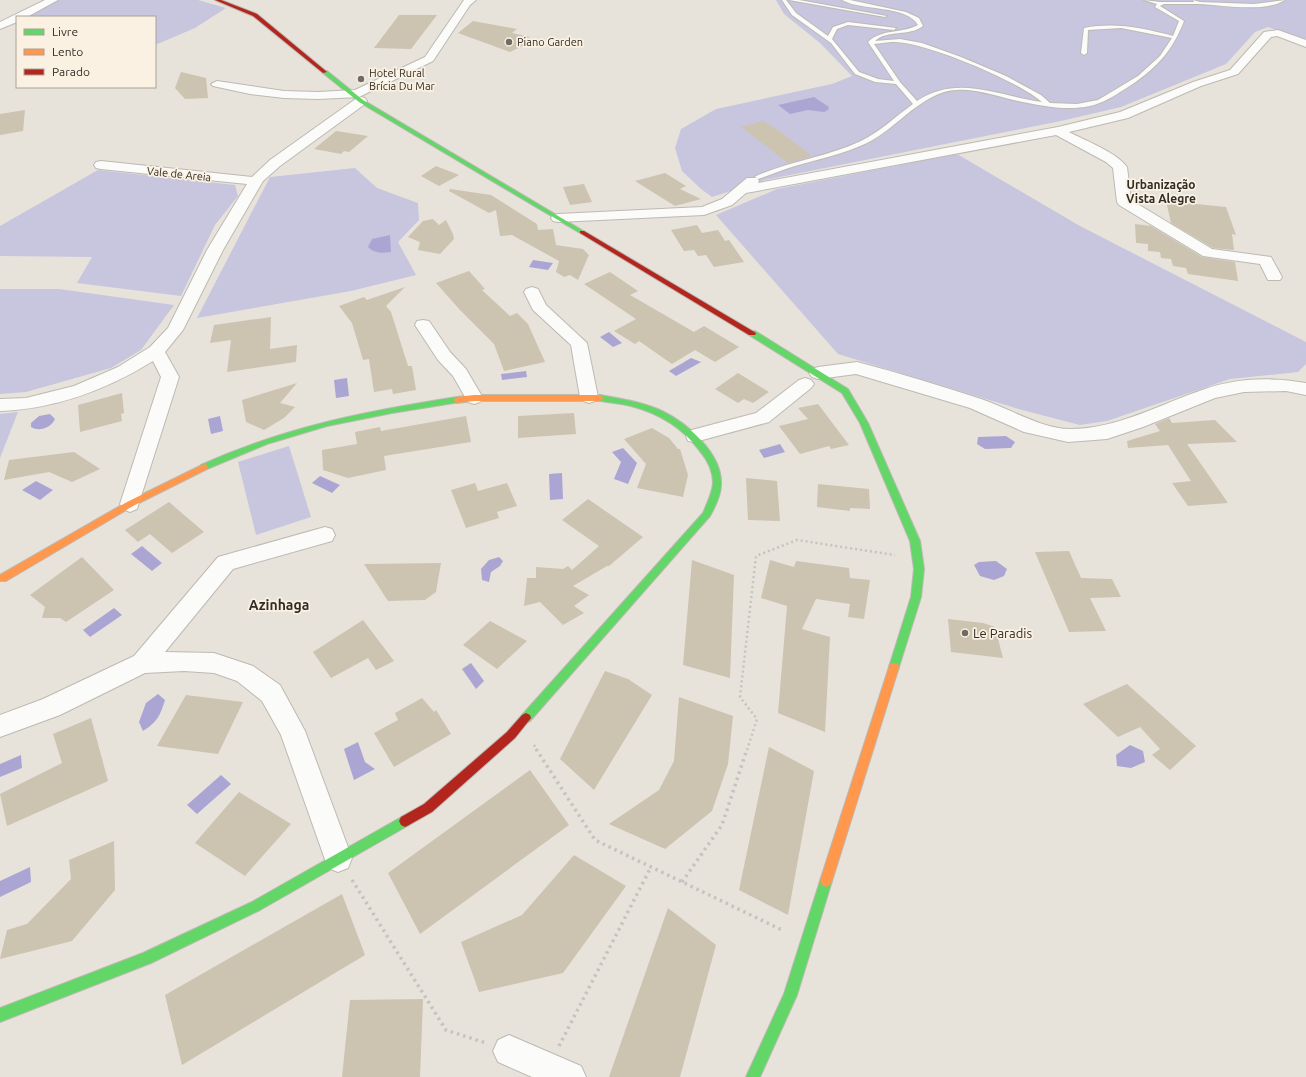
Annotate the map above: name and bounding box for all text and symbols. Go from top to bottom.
legend [16,16,156,88]
text: Livre [52,25,78,38]
place label: Piano Garden [517,36,583,48]
marker: Piano Garden [504,37,514,47]
text: Lento [52,45,83,58]
text: Parado [52,65,90,78]
place label: Hotel Rural Brícia Du Mar [369,67,436,92]
marker: Hotel Rural Brícia Du Mar [356,74,366,84]
street label: Vale de Areia [146,165,212,183]
district label: Urbanização Vista Alegre [1126,178,1196,205]
district label: Azinhaga [249,597,309,613]
place label: Le Paradis [973,626,1032,640]
marker: Le Paradis [960,628,970,638]

